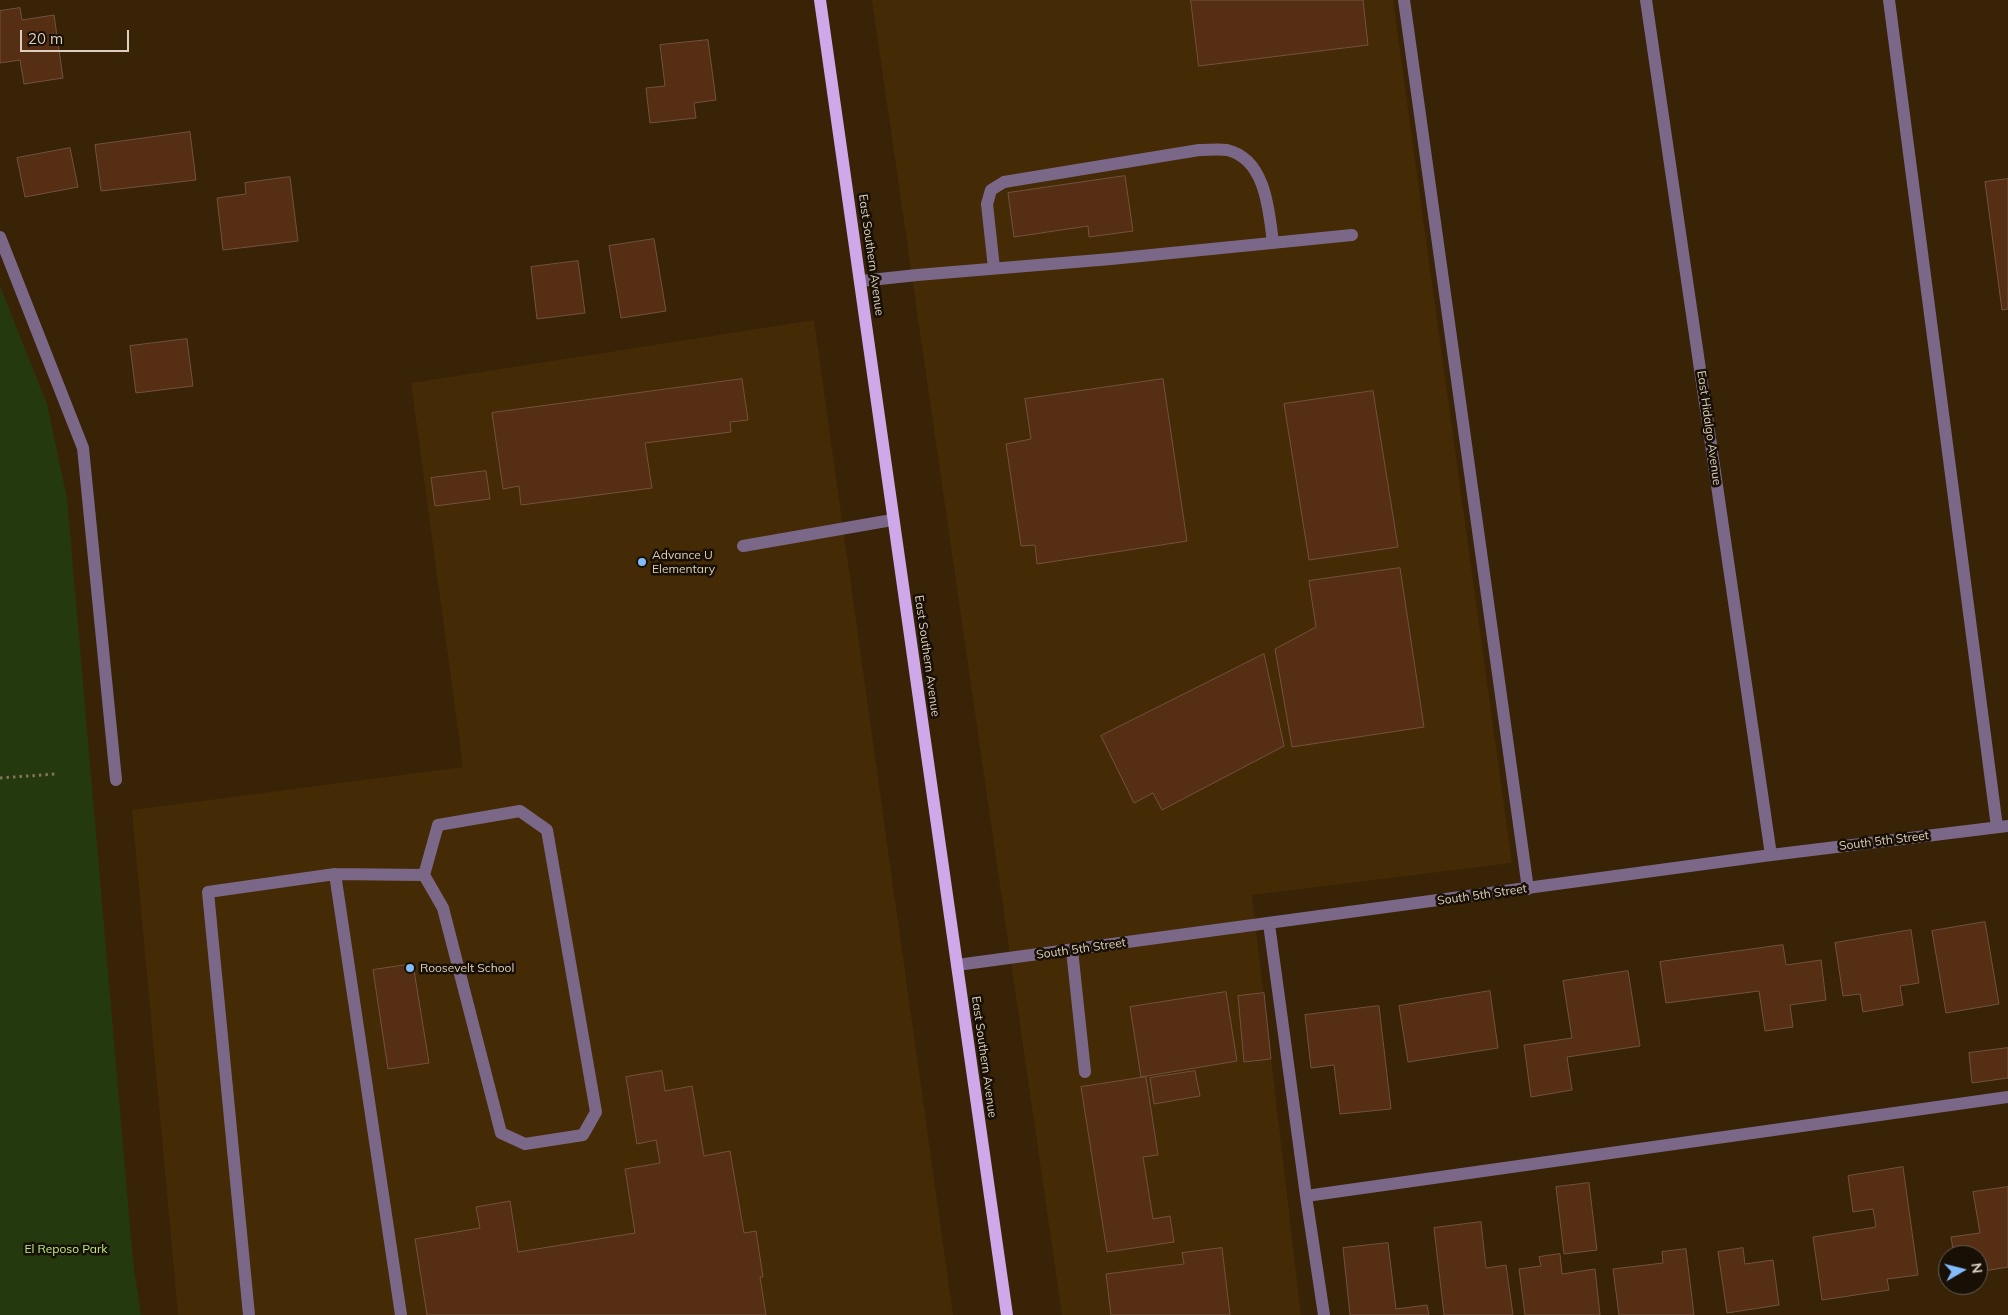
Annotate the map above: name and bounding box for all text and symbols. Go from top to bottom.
scale bar [22,20,131,52]
text: 20 m [28,29,63,48]
street label: East Southern Avenue [855,193,887,317]
street label: East Hidalgo Avenue [1694,370,1724,486]
place label: Advance U Elementary [652,548,715,576]
marker: Advance U Elementary [636,556,648,568]
street label: East Southern Avenue [911,594,943,718]
street label: South 5th Street [1838,828,1930,854]
street label: South 5th Street [1436,882,1528,908]
street label: South 5th Street [1035,936,1127,962]
place label: Roosevelt School [420,961,514,975]
marker: Roosevelt School [404,962,416,974]
street label: East Southern Avenue [968,995,1000,1119]
park label: El Reposo Park [25,1242,107,1256]
north arrow [1938,1245,1988,1295]
text: N [1967,1262,1987,1275]

